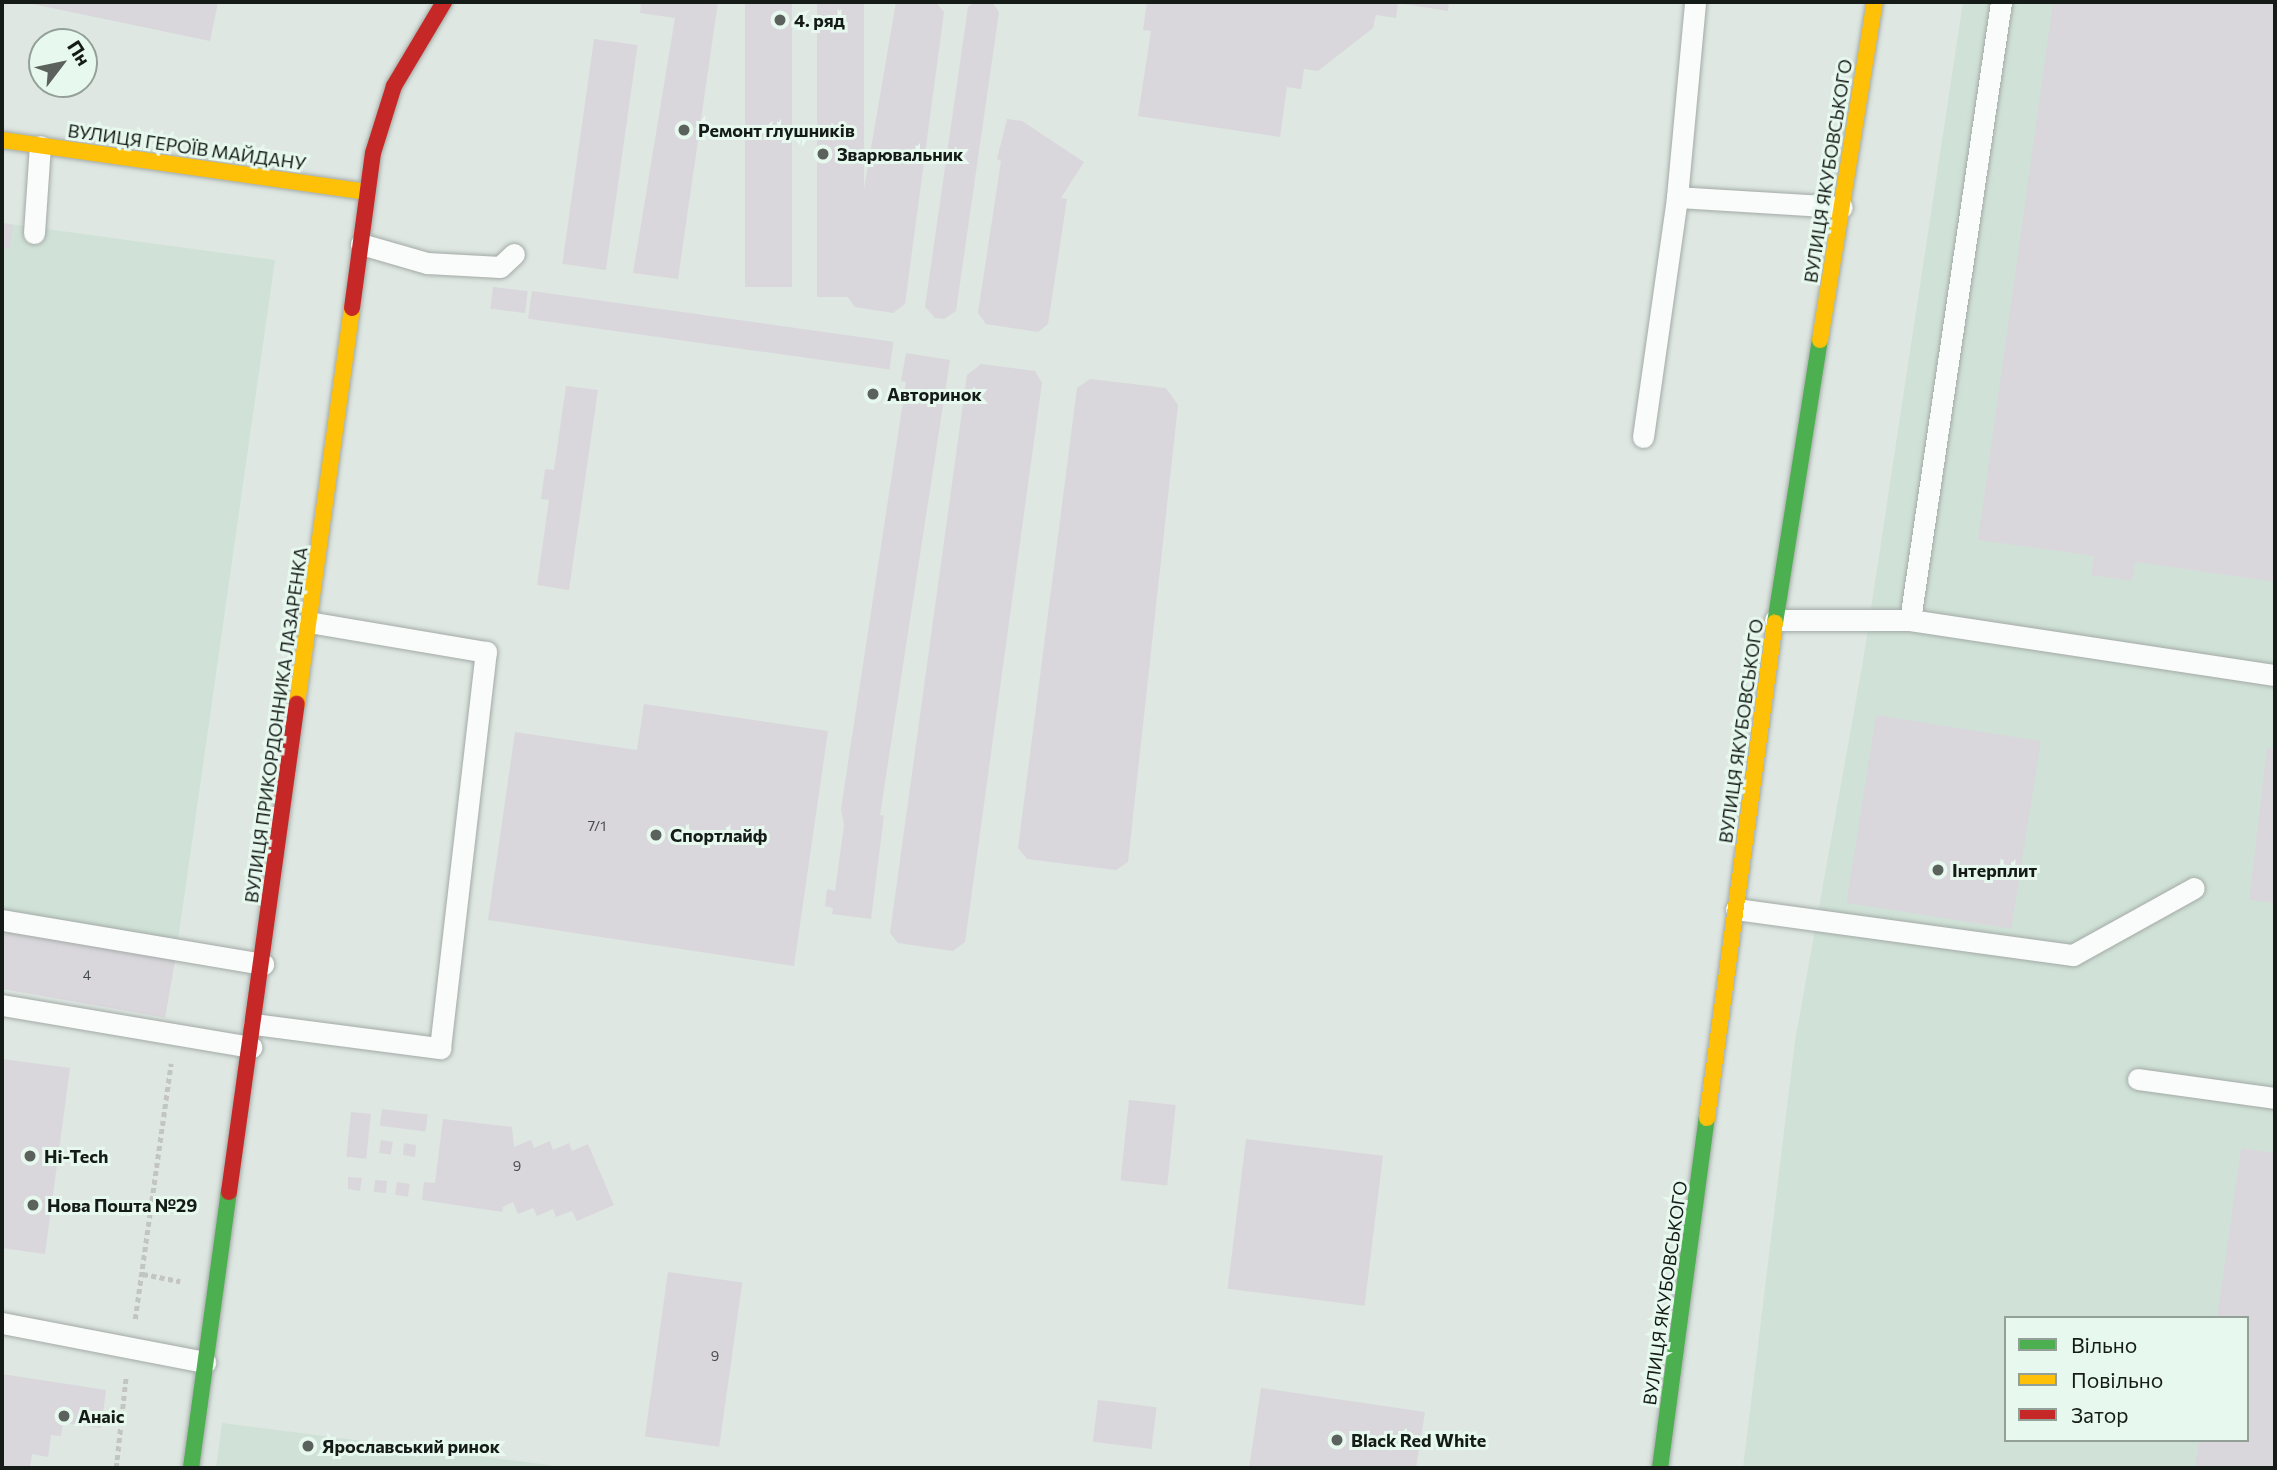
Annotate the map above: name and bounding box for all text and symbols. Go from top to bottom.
place label: 4. ряд [794,9,845,31]
marker: 4. ряд [772,12,788,28]
north arrow [28,28,98,98]
text: Пн [63,36,96,69]
street label: ВУЛИЦЯ ЯКУБОВСЬКОГО [1800,58,1856,284]
place label: Ремонт глушників [698,119,855,141]
street label: ВУЛИЦЯ ГЕРОЇВ МАЙДАНУ [66,120,308,174]
marker: Ремонт глушників [676,122,692,138]
place label: Зварювальник [837,143,963,165]
marker: Зварювальник [815,146,831,162]
place label: Авторинок [887,383,982,405]
marker: Авторинок [865,386,881,402]
street label: ВУЛИЦЯ ПРИКОРДОННИКА ЛАЗАРЕНКА [240,546,312,904]
street label: ВУЛИЦЯ ЯКУБОВСЬКОГО [1715,618,1767,844]
house number: 7/1 [588,818,606,834]
place label: Спортлайф [670,824,767,846]
marker: Спортлайф [648,827,664,843]
place label: Інтерплит [1952,859,2037,881]
marker: Інтерплит [1930,862,1946,878]
house number: 4 [83,967,91,983]
place label: Hi-Tech [44,1145,108,1167]
marker: Hi-Tech [22,1148,38,1164]
house number: 9 [513,1158,521,1174]
street label: ВУЛИЦЯ ЯКУБОВСЬКОГО [1639,1180,1691,1406]
place label: Нова Пошта №29 [47,1194,197,1216]
marker: Нова Пошта №29 [25,1197,41,1213]
legend [2004,1316,2249,1442]
text: Вільно [2071,1332,2137,1357]
house number: 9 [711,1348,719,1364]
text: Повільно [2071,1367,2163,1392]
text: Затор [2071,1402,2128,1427]
place label: Анаіс [78,1405,124,1427]
marker: Анаіс [56,1408,72,1424]
place label: Black Red White [1351,1429,1486,1451]
marker: Black Red White [1329,1432,1345,1448]
place label: Ярославський ринок [322,1435,500,1457]
marker: Ярославський ринок [300,1438,316,1454]

